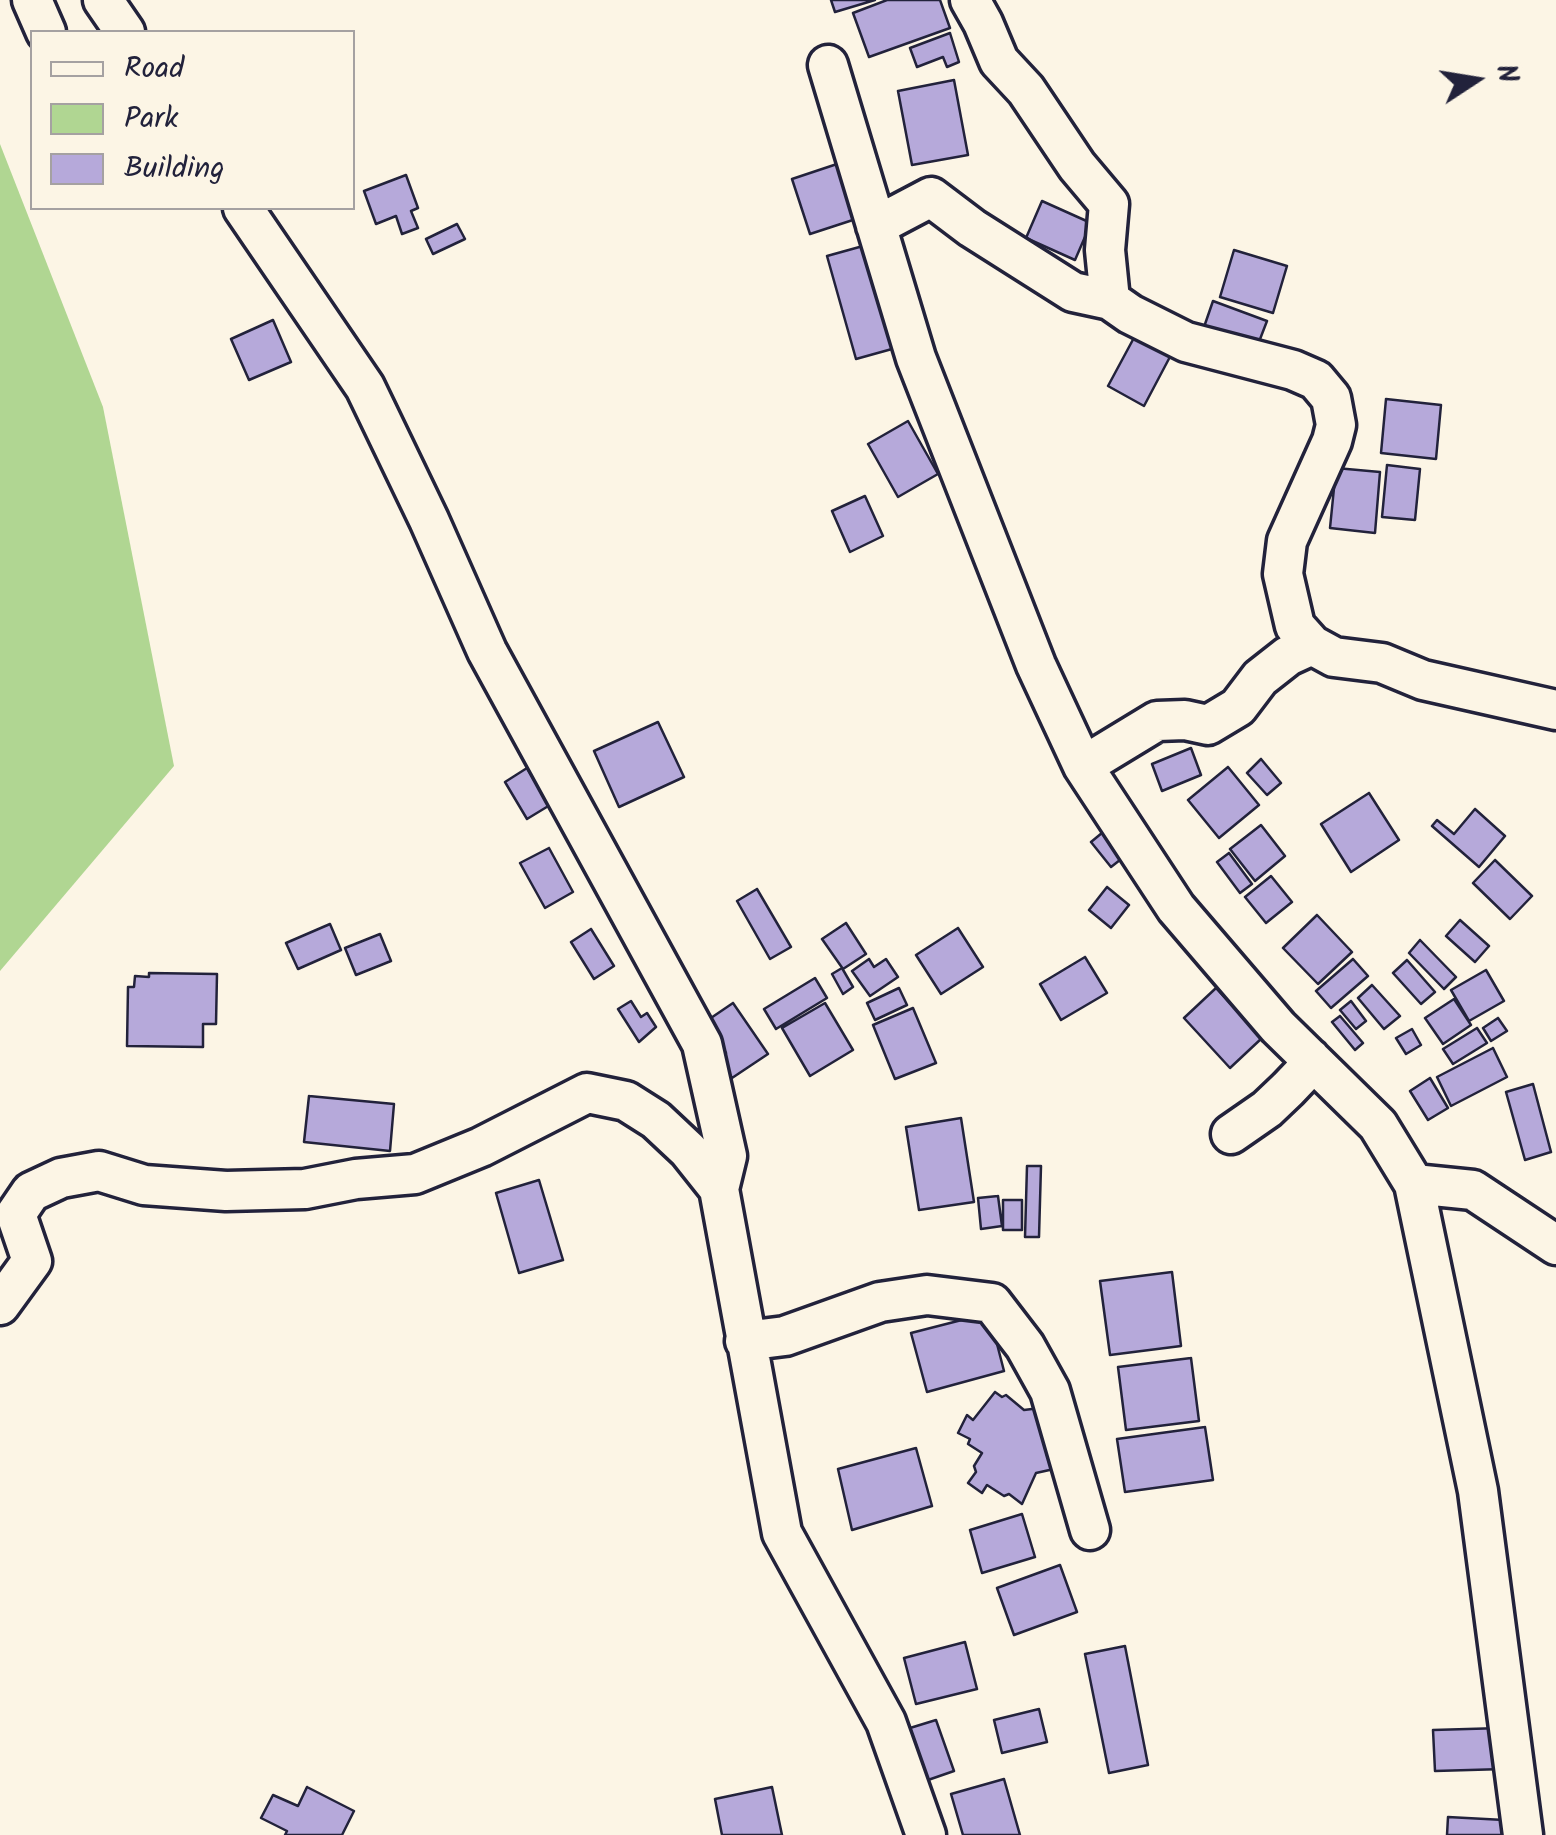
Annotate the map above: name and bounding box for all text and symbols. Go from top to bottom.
legend [30,30,355,210]
north arrow [1426,30,1526,130]
text: Road [124,45,184,93]
text: N [1482,60,1530,87]
text: Park [124,95,178,143]
text: Building [124,145,224,193]

